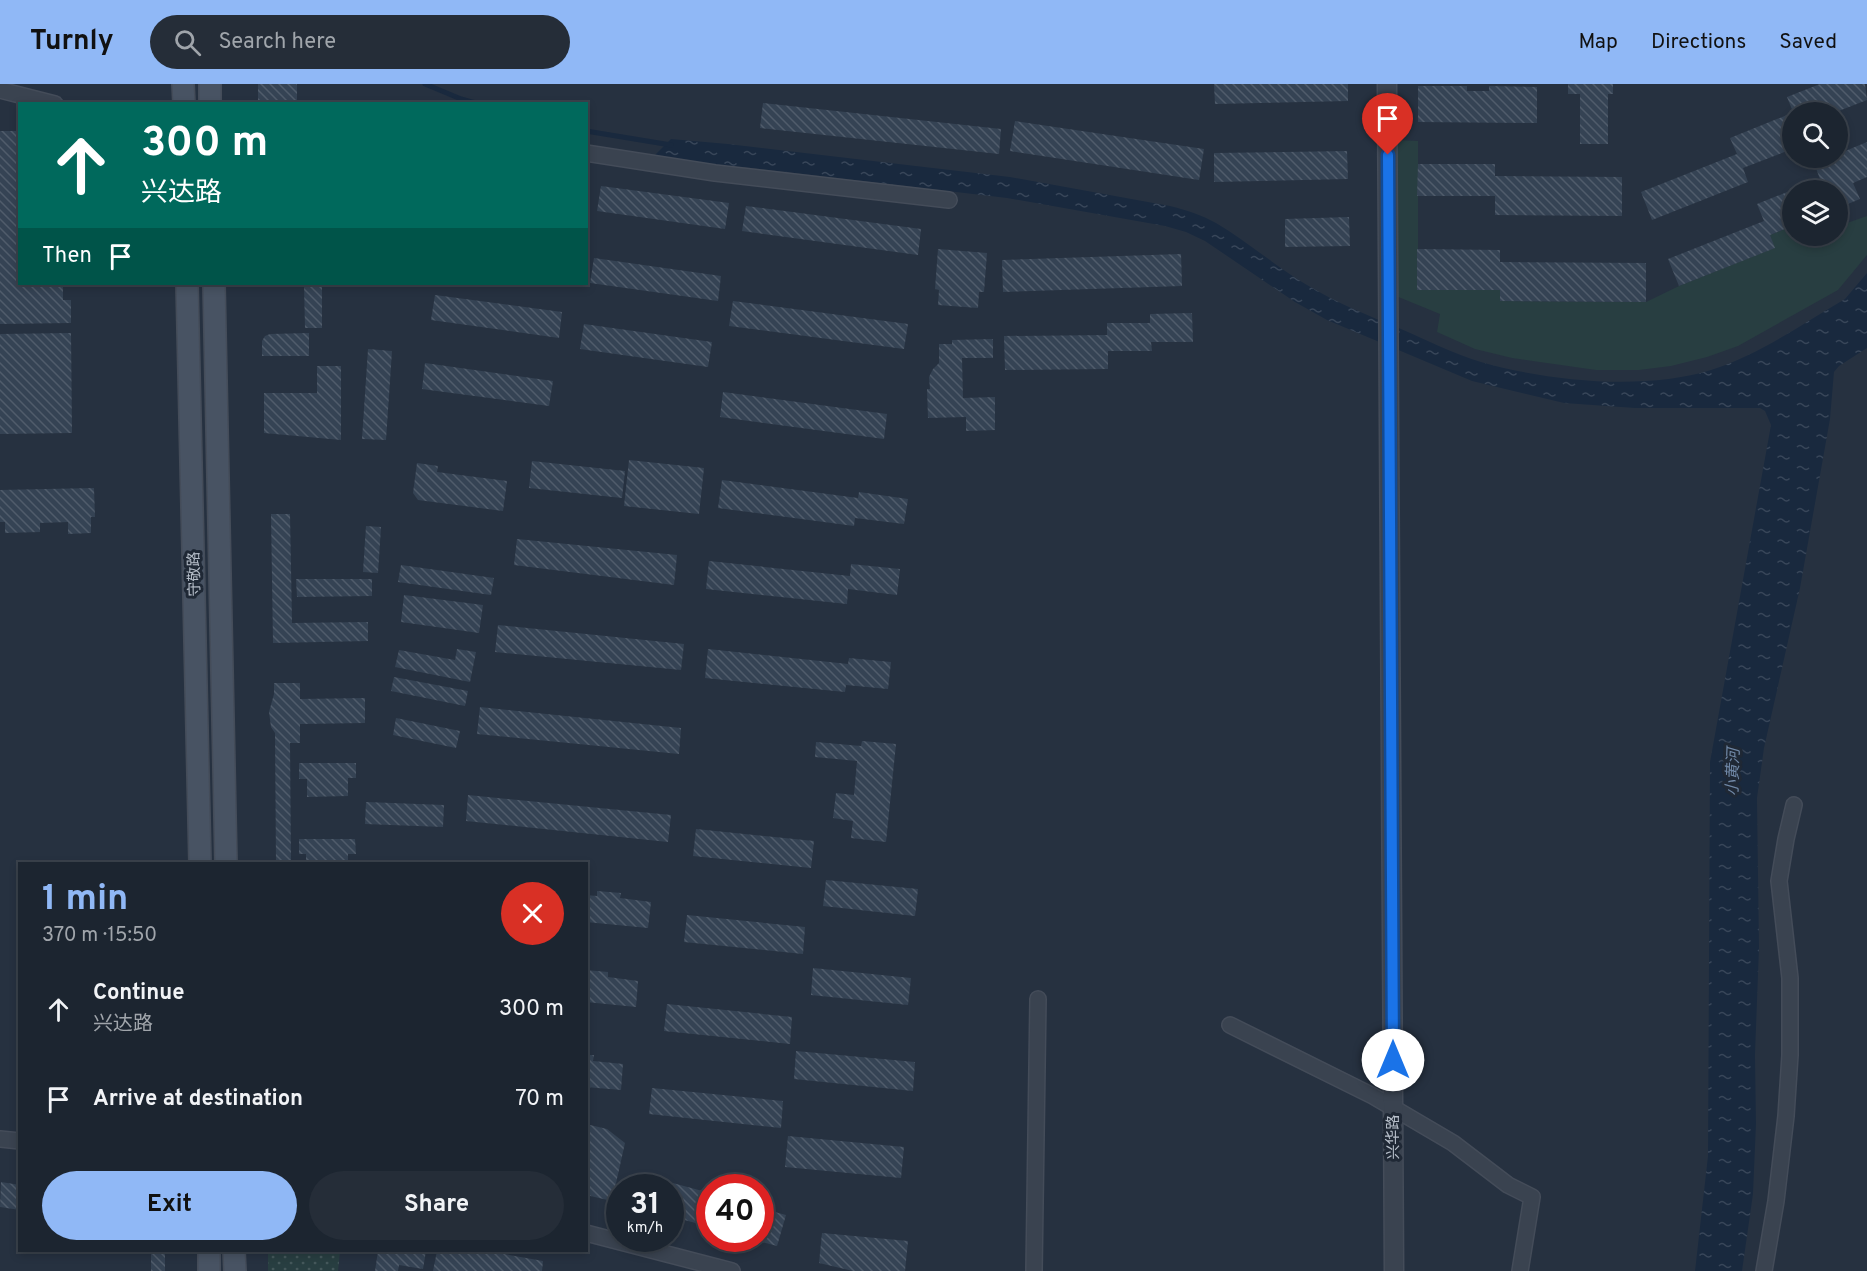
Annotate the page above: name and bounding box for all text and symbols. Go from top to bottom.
search box [150,15,570,69]
text: Turnly [30,24,114,60]
icon: search [171,26,204,59]
text: Search here [219,29,336,56]
text: Map [1578,29,1618,56]
text: Directions [1651,29,1746,56]
text: Saved [1779,29,1837,56]
pin [1362,93,1413,155]
icon: arrive [1371,102,1404,135]
map controls [1782,102,1848,246]
button: search [1782,102,1848,168]
text: 300 m [141,118,268,171]
icon: ahead [42,126,120,204]
text: 兴达路 [141,177,222,211]
button: layers [1782,180,1848,246]
icon: arrive [104,240,137,273]
text: Then [42,243,92,270]
street label: 守敬路 [186,551,205,597]
water label: 小黄河 [1723,745,1745,796]
text: 1 min [42,877,128,923]
button: close [501,882,564,945]
text: 370 m · 15:50 [42,923,157,949]
text: Continue [93,980,184,1007]
icon: ahead [42,993,75,1026]
text: 300 m [499,996,564,1023]
text: 兴达路 [93,1012,153,1038]
position arrow [1361,1028,1425,1092]
icon: arrive [42,1083,75,1116]
text: Arrive at destination [93,1086,303,1113]
text: 70 m [515,1086,564,1113]
street label: 兴华路 [1384,1114,1404,1160]
button: Exit [42,1171,297,1240]
button: Share [309,1171,564,1240]
speed limit sign: 40 [696,1174,774,1252]
text: 31 [630,1187,660,1224]
text: km/h [627,1219,663,1238]

